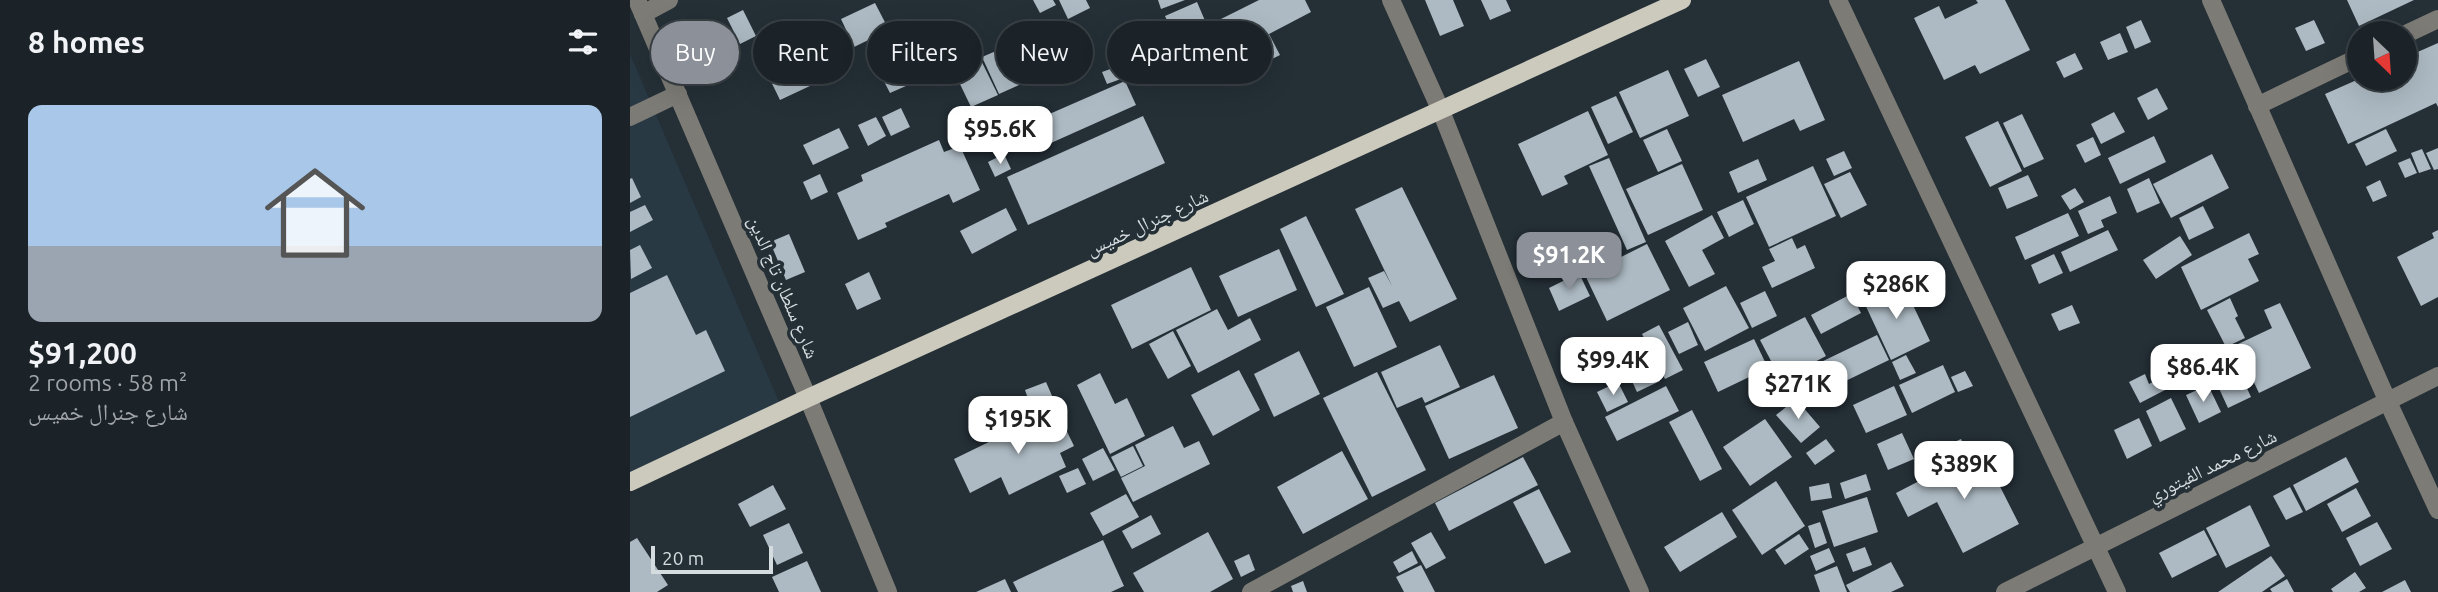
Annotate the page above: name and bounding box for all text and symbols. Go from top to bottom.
chip: Buy [651,21,739,84]
chip: Rent [753,21,853,84]
chip: Filters [867,21,982,84]
chip: New [996,21,1093,84]
chip: Apartment [1107,21,1272,84]
north arrow [2347,21,2417,91]
map controls [2347,21,2417,91]
icon: filters [564,23,602,61]
text: 8 homes [28,25,145,59]
pin: $95.6K [943,106,1057,166]
text: $95.6K [964,116,1036,141]
icon: home [252,150,378,276]
street label: شارع جنرال خميس [1083,184,1212,261]
street label: شارع سلطان تاج الدين [743,212,824,362]
pin: $91.2K [1512,232,1626,292]
text: $91.2K [1533,242,1605,267]
pin: $286K [1847,262,1945,321]
text: $286K [1862,271,1930,296]
text: $91,200 [28,336,137,370]
pin: $99.4K [1556,338,1670,397]
pin: $86.4K [2146,344,2260,404]
text: $99.4K [1577,347,1649,372]
text: $86.4K [2167,354,2239,379]
pin: $271K [1749,362,1847,421]
text: 2 rooms · 58 m² [28,370,187,395]
text: $271K [1764,371,1832,396]
pin: $195K [969,396,1067,456]
text: شارع جنرال خميس [28,399,188,424]
text: $195K [984,406,1052,431]
street label: شارع محمد الفيتوري [2144,424,2282,510]
pin: $389K [1915,442,2013,501]
text: $389K [1930,451,1998,476]
scale bar [651,543,774,575]
text: 20 m [662,547,704,569]

